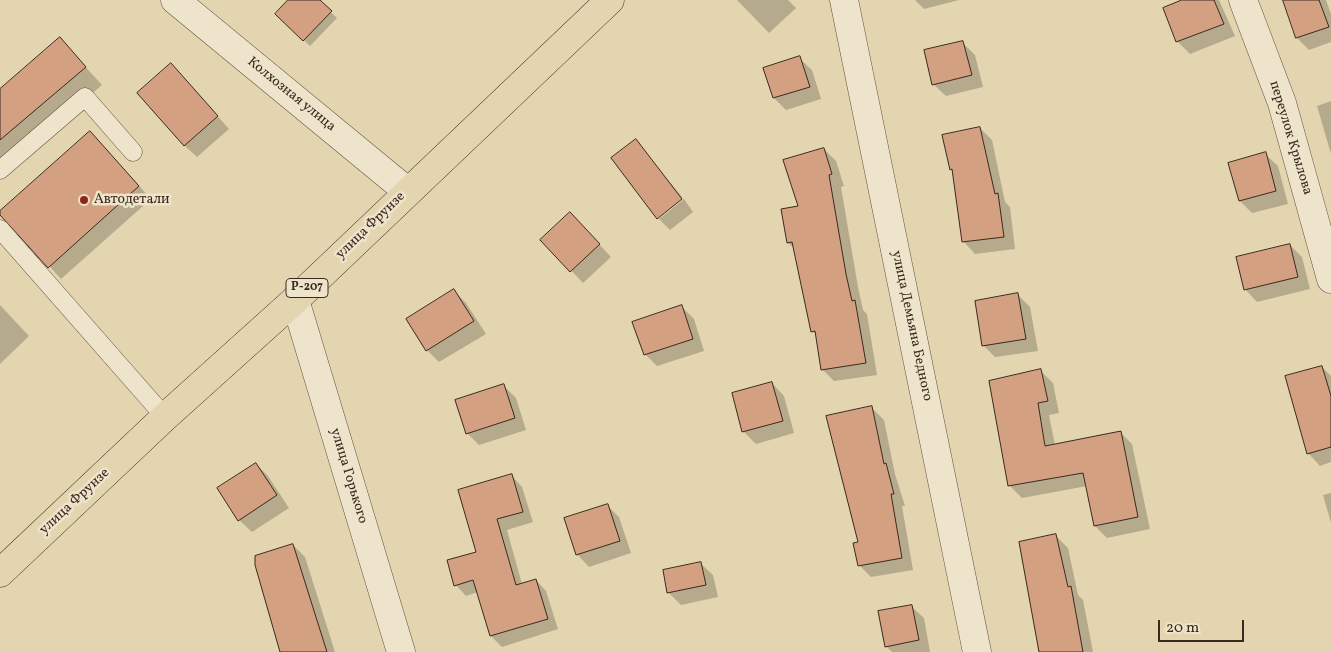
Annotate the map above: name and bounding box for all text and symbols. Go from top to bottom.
street label: Колхозная улица [243,54,339,136]
street label: переулок Крылова [1265,79,1315,197]
street label: улица Фрунзе [333,189,409,263]
place label: Автодетали [94,192,170,208]
marker: Автодетали [78,194,90,206]
street label: улица Демьяна Бедного [887,249,935,403]
road number: Р-207 [286,278,328,298]
street label: улица Горького [325,426,371,526]
street label: улица Фрунзе [36,465,114,539]
scale bar [1161,610,1247,642]
text: 20 m [1166,618,1199,639]

